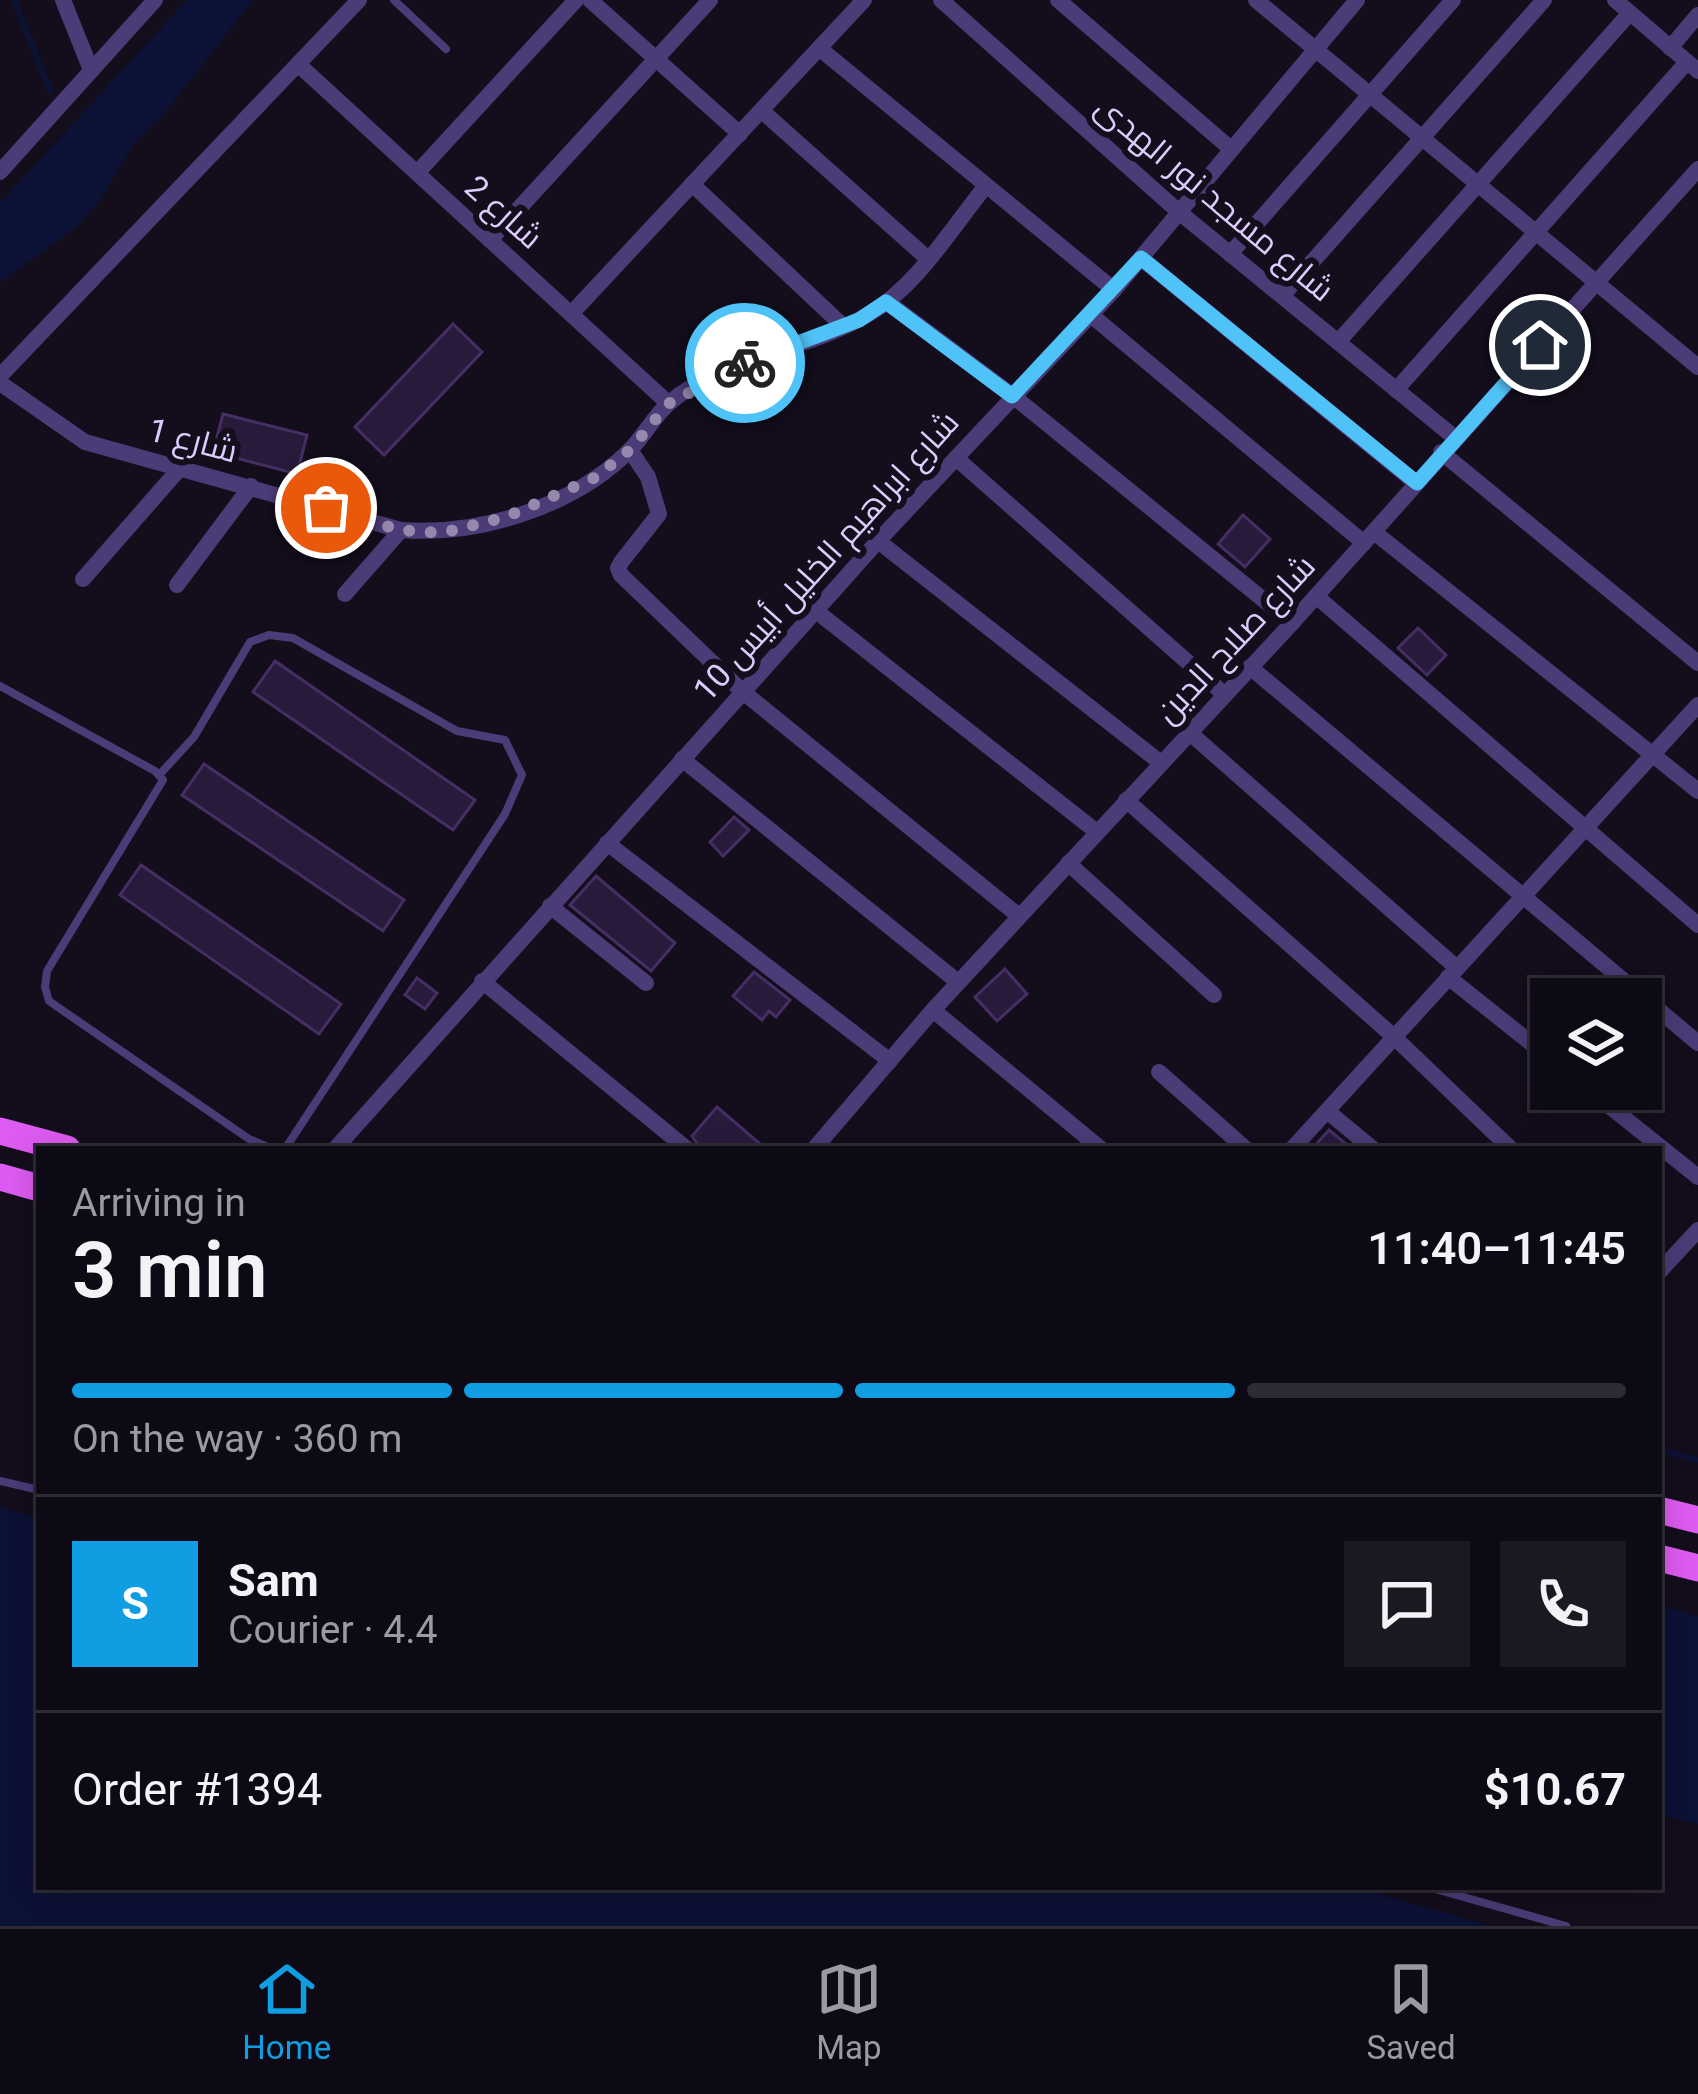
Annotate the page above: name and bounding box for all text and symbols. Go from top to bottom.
street label: شارع مسجد نور الهدى [1086,87,1342,311]
street label: شارع 2 [455,167,551,259]
pin [1489,294,1591,396]
courier [685,303,805,423]
icon: home [1507,312,1573,378]
icon: bike [712,330,778,396]
street label: شارع ابراهيم الخليل أبيس 10 [685,402,969,711]
street label: شارع 1 [143,409,242,473]
pin [275,457,377,559]
icon: bag [293,475,359,541]
street label: شارع صلاح الدين [1147,547,1325,733]
map controls [1530,978,1662,1110]
button: layers [1530,978,1662,1110]
text: Arriving in [72,1180,246,1226]
text: 11:40–11:45 [1367,1222,1626,1275]
text: 3 min [72,1225,268,1316]
text: On the way · 360 m [72,1416,403,1462]
button: chat [1344,1541,1470,1667]
button: phone [1500,1541,1626,1667]
text: Sam [228,1554,319,1607]
text: S [121,1577,149,1630]
text: Courier · 4.4 [228,1607,437,1653]
text: Order #1394 [72,1763,322,1816]
text: $10.67 [1484,1763,1626,1816]
tab: Home [242,1956,331,2067]
tab: Map [816,1956,882,2067]
tab: Saved [1366,1956,1456,2067]

